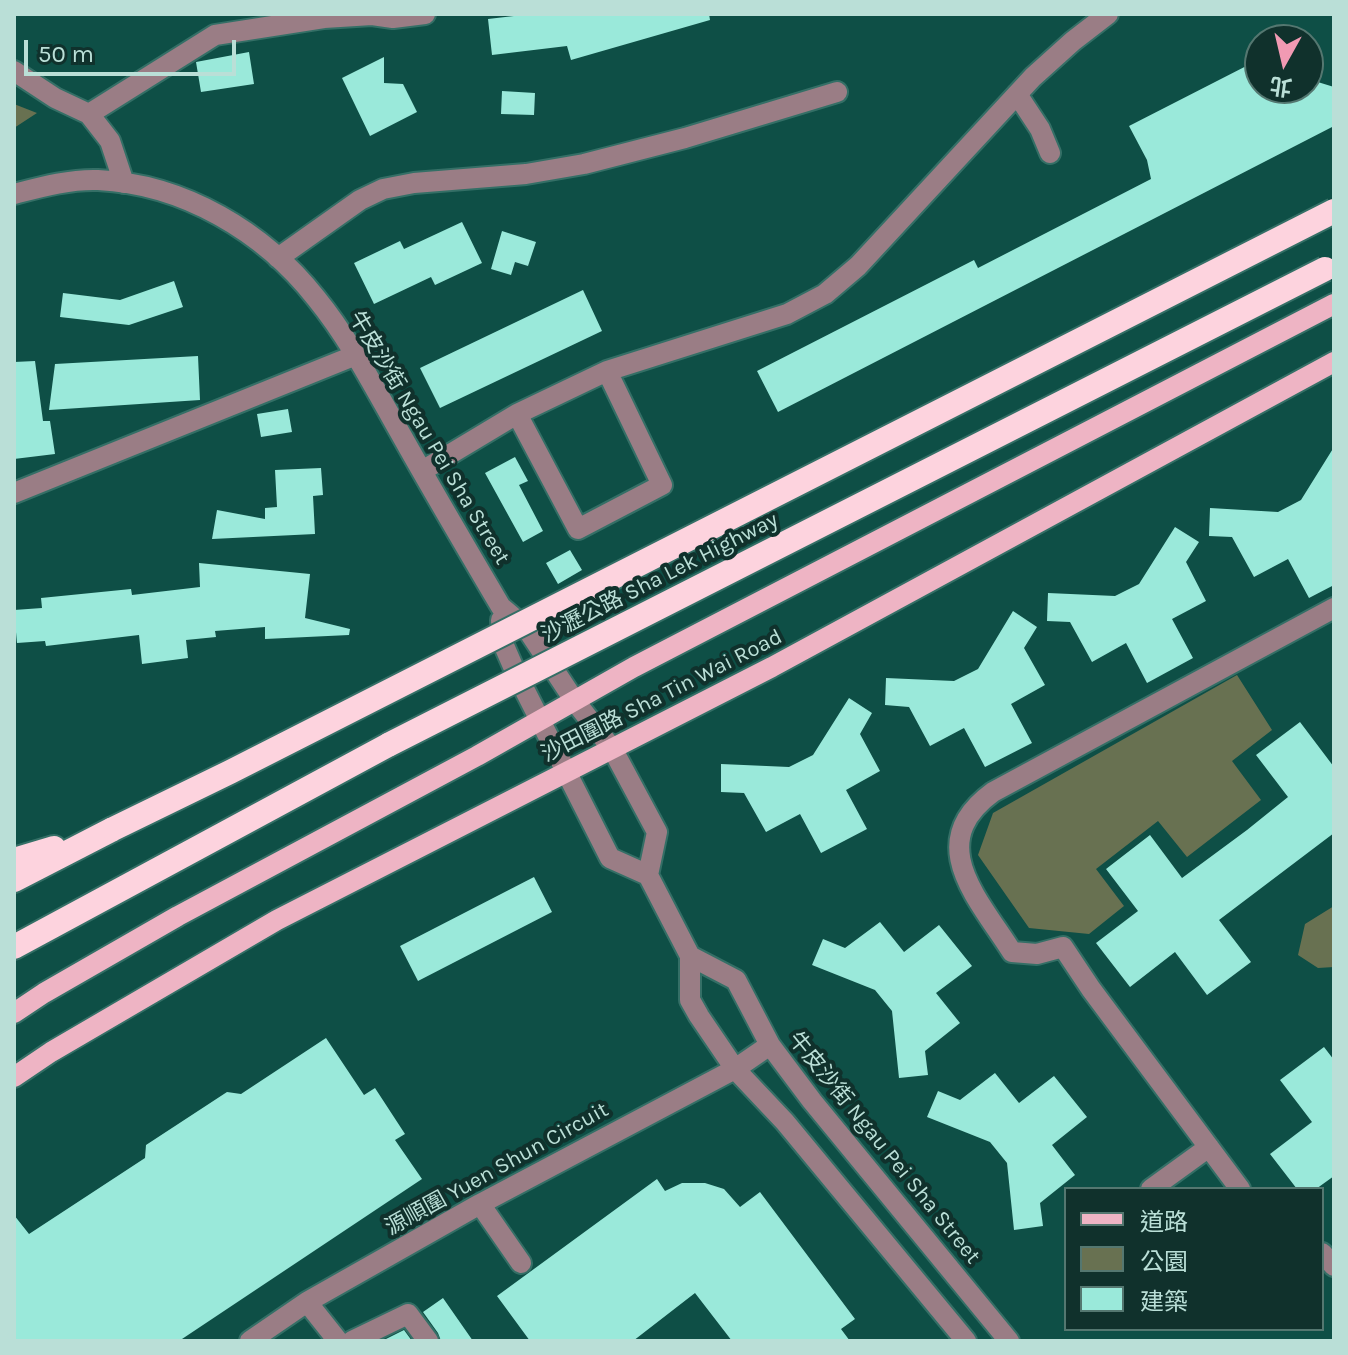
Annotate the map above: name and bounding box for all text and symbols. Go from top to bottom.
scale bar [28,24,240,74]
north arrow [1244,24,1324,104]
text: 50 m [38,40,94,68]
text: 北 [1268,71,1294,100]
street label: 牛皮沙街 Ngau Pei Sha Street [343,307,515,569]
street label: 沙瀝公路 Sha Lek Highway [537,507,783,649]
street label: 沙田圍路 Sha Tin Wai Road [537,624,787,768]
street label: 牛皮沙街 Ngau Pei Sha Street [782,1027,986,1269]
street label: 源順圍 Yuen Shun Circuit [381,1097,613,1241]
legend [1064,1187,1324,1331]
text: 道路 [1140,1208,1188,1236]
text: 公園 [1140,1248,1188,1276]
text: 建築 [1140,1288,1188,1316]

